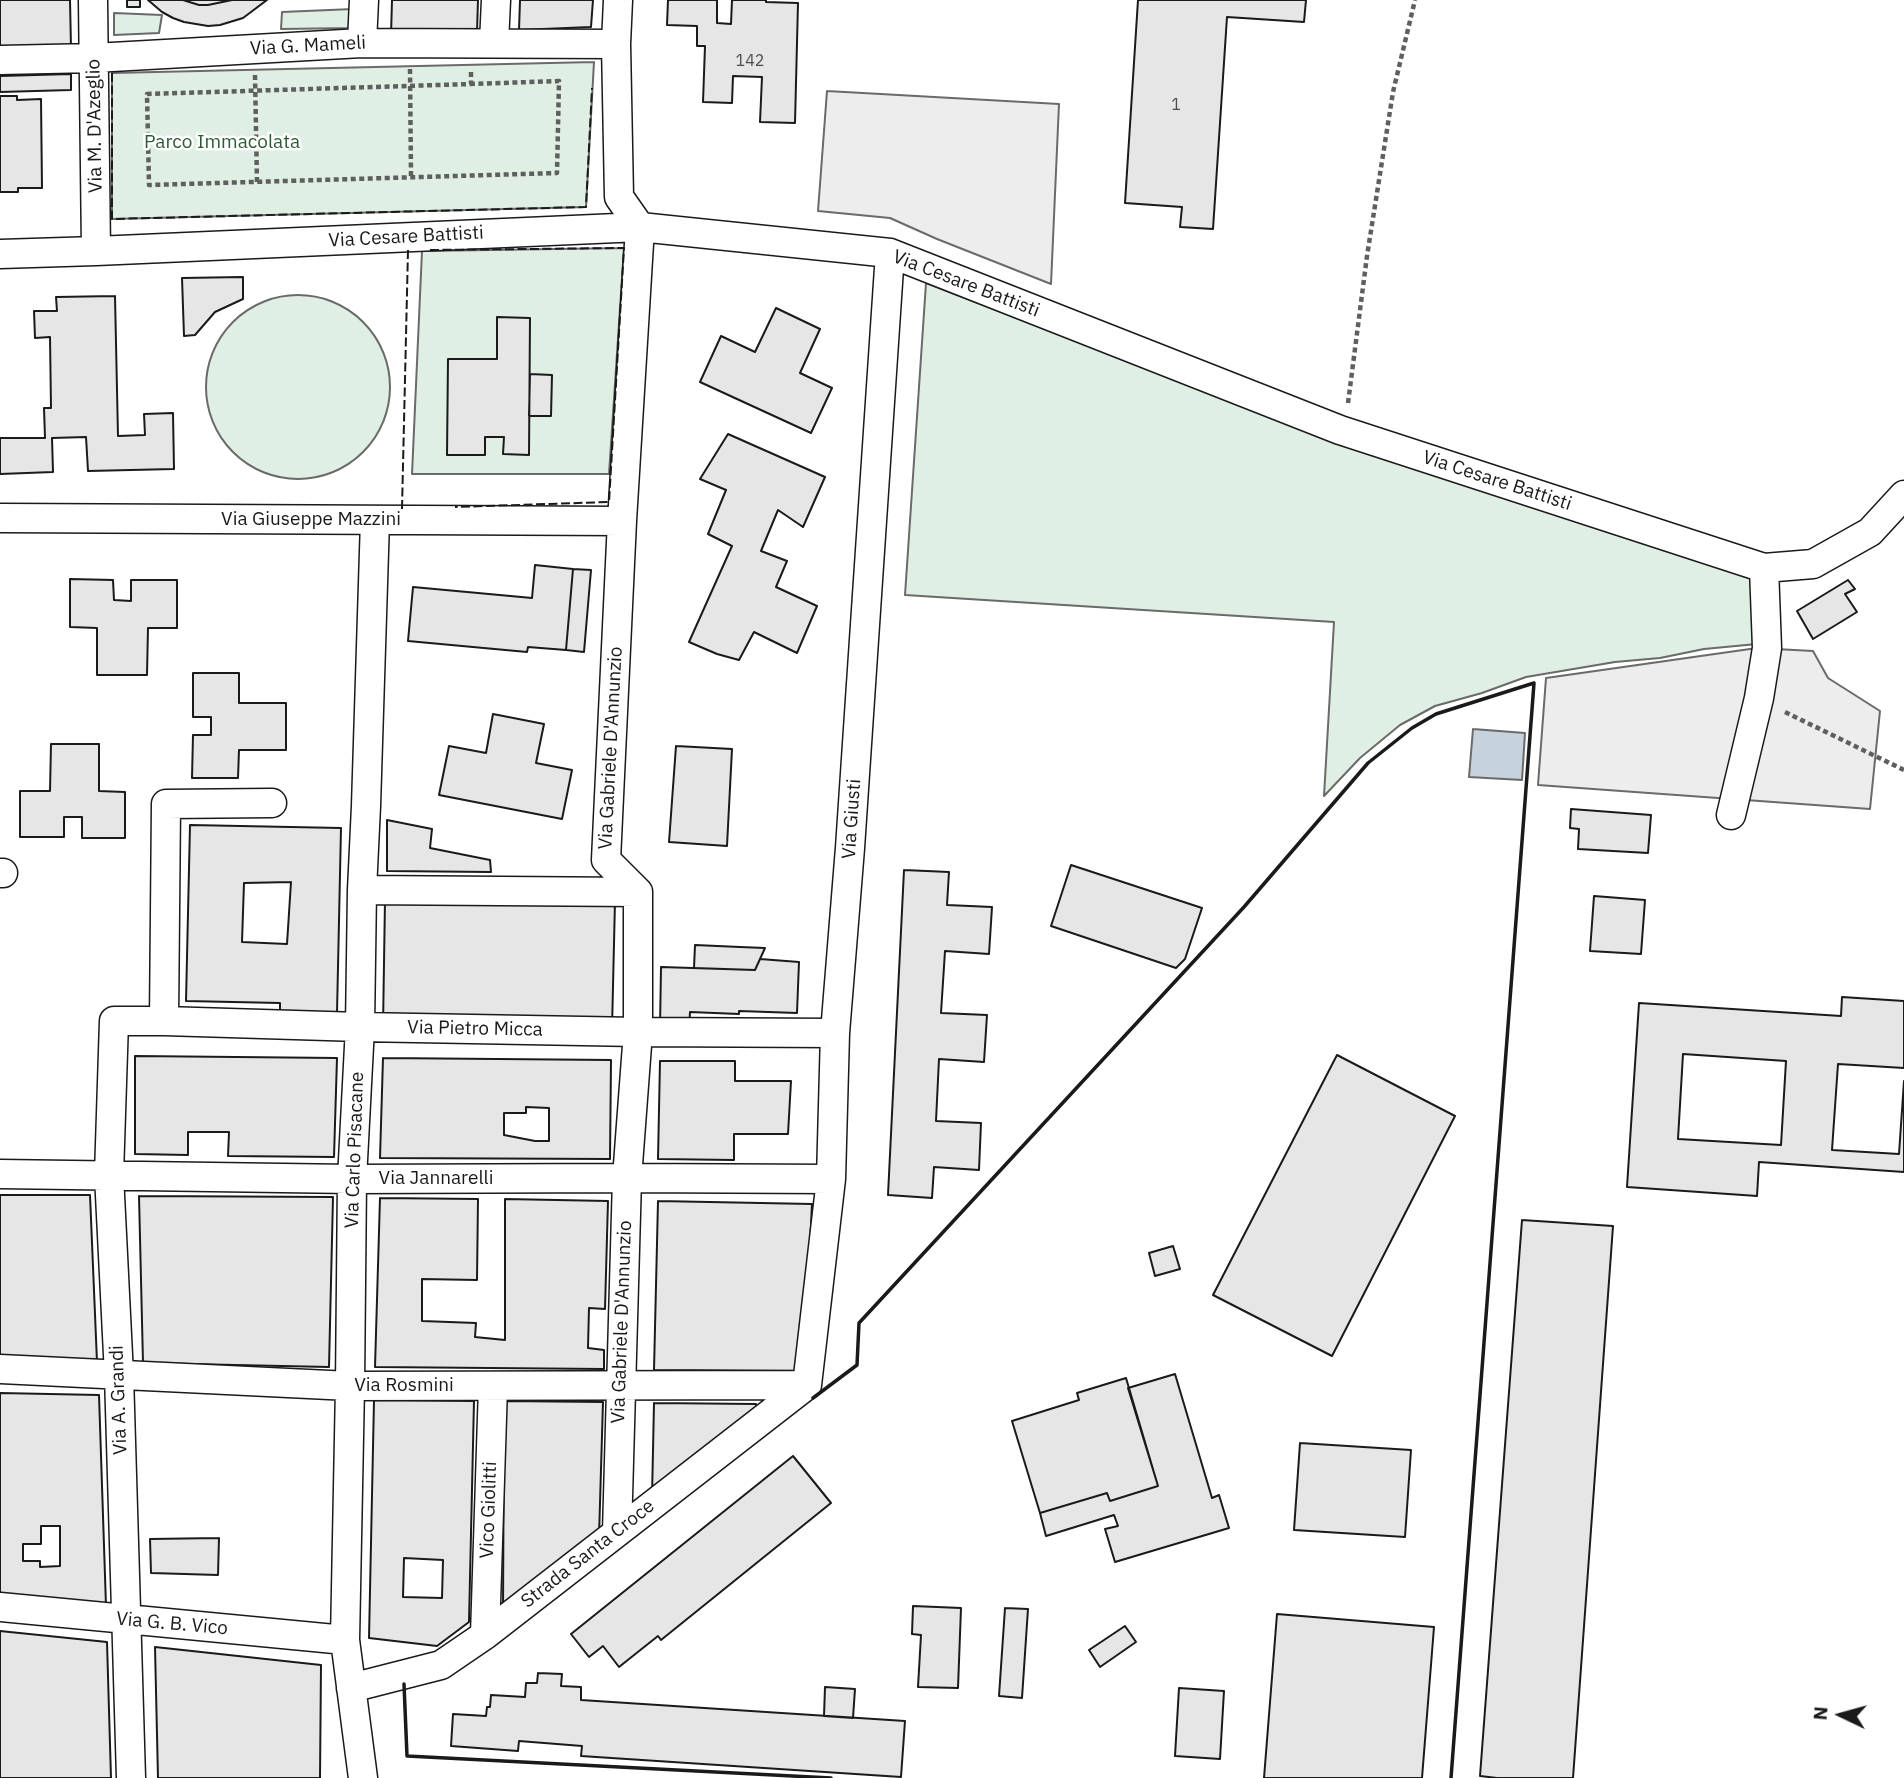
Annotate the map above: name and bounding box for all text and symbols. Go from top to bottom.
street label: Via G. Mameli [249,32,367,60]
house number: 142 [736,51,764,71]
street label: Via M. D'Azeglio [82,59,108,193]
house number: 1 [1171,95,1181,115]
park label: Parco Immacolata [144,132,300,154]
street label: Via Cesare Battisti [328,222,484,252]
street label: Via Cesare Battisti [889,246,1043,322]
street label: Via Cesare Battisti [1420,446,1574,516]
street label: Via Giuseppe Mazzini [221,509,401,531]
street label: Via Gabriele D'Annunzio [594,646,628,850]
street label: Via Giusti [838,778,866,860]
street label: Via Pietro Micca [407,1016,543,1042]
street label: Via Carlo Pisacane [341,1071,369,1229]
street label: Via Jannarelli [379,1168,493,1190]
street label: Via Gabriele D'Annunzio [607,1220,637,1424]
street label: Via A. Grandi [106,1345,132,1455]
street label: Via Rosmini [354,1375,454,1397]
street label: Vico Giolitti [476,1461,502,1559]
street label: Strada Santa Croce [517,1495,659,1613]
street label: Via G. B. Vico [115,1608,229,1640]
north arrow [1806,1680,1876,1750]
text: N [1808,1705,1833,1721]

